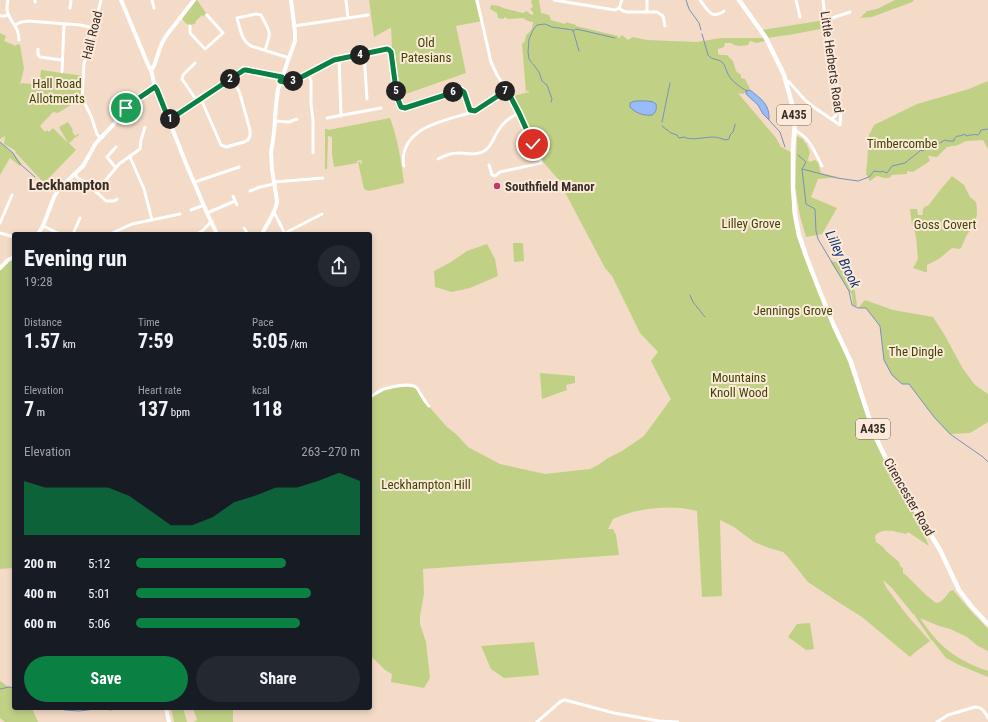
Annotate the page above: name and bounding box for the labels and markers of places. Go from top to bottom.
pin: 4 [350,45,370,65]
pin: 2 [220,69,240,89]
pin: 3 [283,71,303,91]
pin: 5 [386,81,406,101]
pin: 7 [495,81,515,101]
pin: 6 [443,82,463,102]
pin [109,91,143,125]
pin: 1 [160,109,180,129]
pin [516,127,550,161]
place label: Southfield Manor [505,179,595,194]
marker: Southfield Manor [492,181,502,191]

